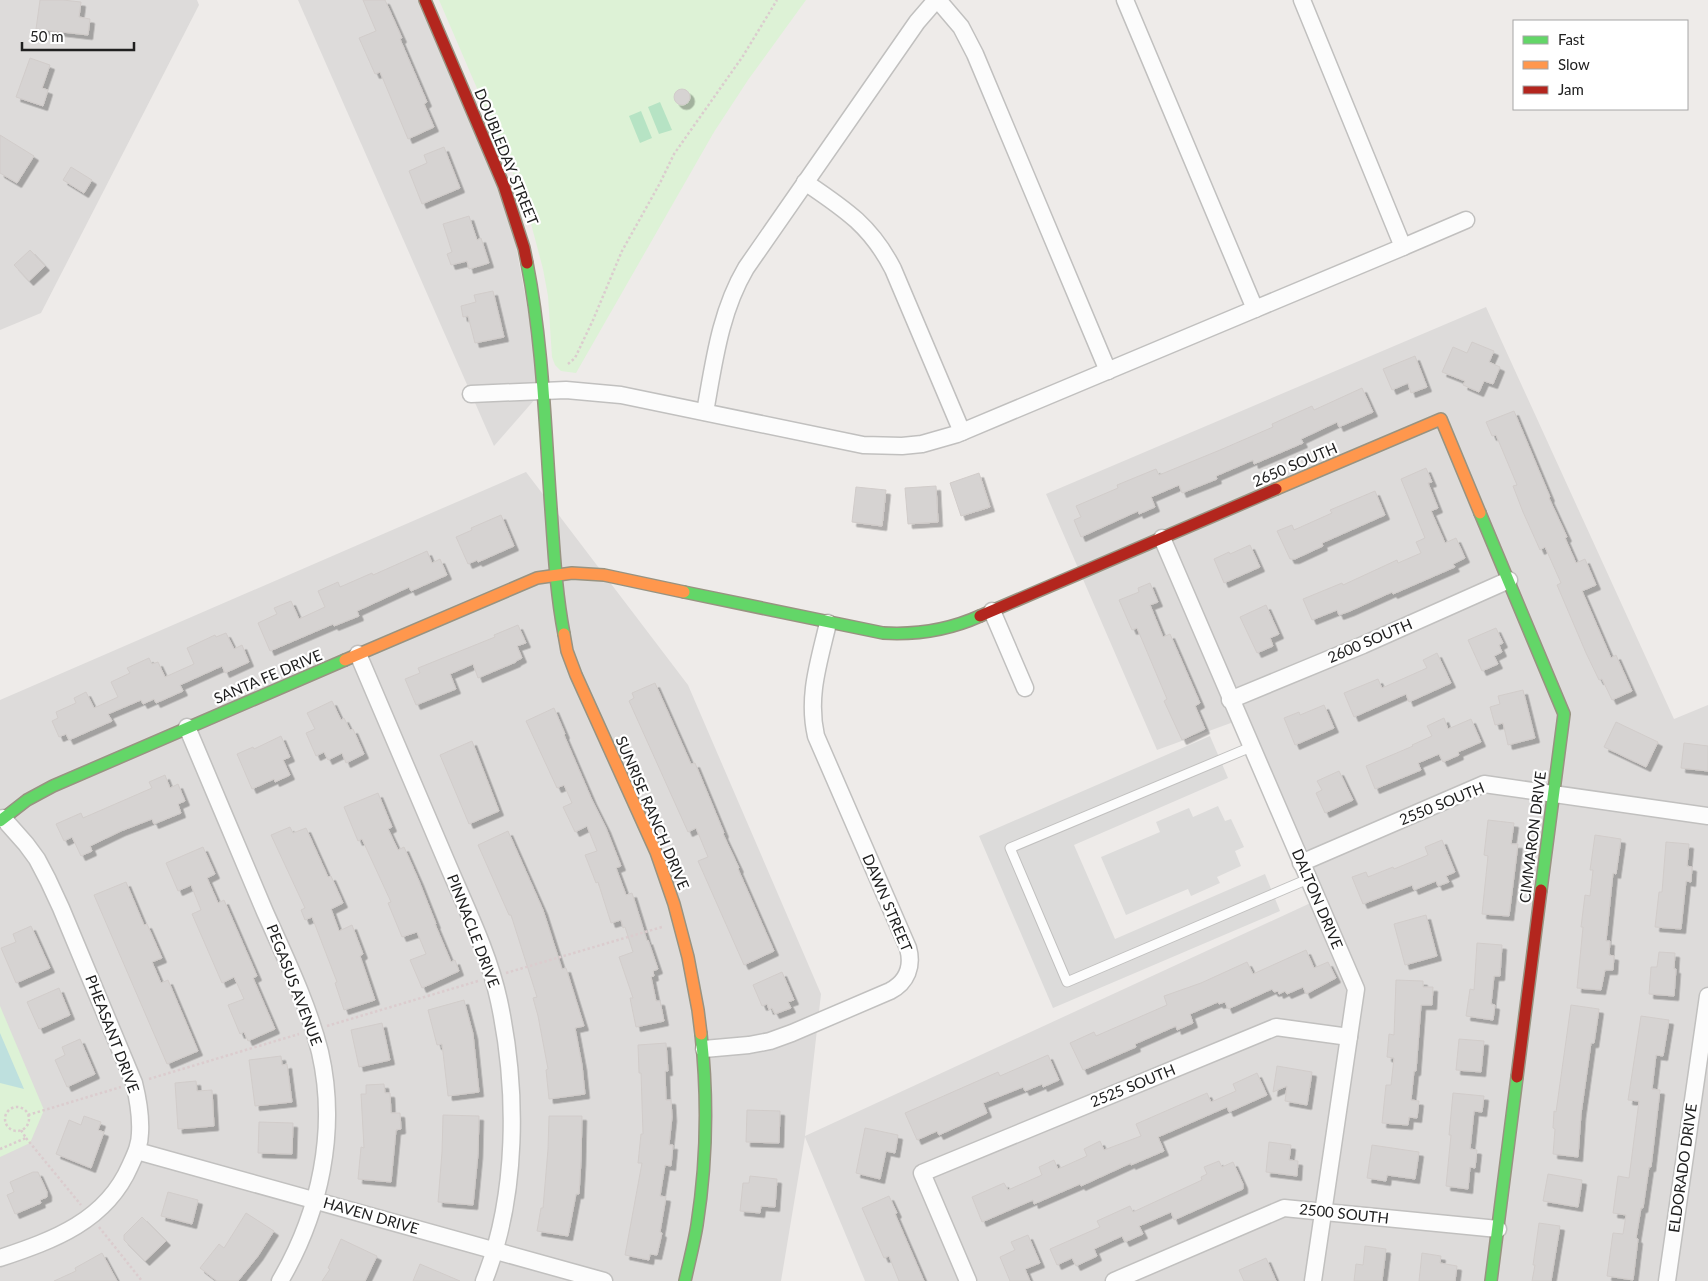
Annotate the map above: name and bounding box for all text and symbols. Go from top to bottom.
scale bar [22,20,135,52]
legend [1513,20,1688,110]
text: 50 m [30,27,64,45]
text: Fast [1558,30,1585,48]
text: Slow [1558,55,1590,73]
text: Jam [1558,80,1584,98]
street label: DOUBLEDAY STREET [471,86,543,228]
street label: 2650 SOUTH [1250,438,1340,490]
street label: 2600 SOUTH [1325,614,1415,666]
street label: SANTA FE DRIVE [211,645,324,707]
street label: SUNRISE RANCH DRIVE [612,733,693,892]
street label: CIMMARON DRIVE [1515,770,1549,904]
street label: 2550 SOUTH [1396,778,1487,828]
street label: DALTON DRIVE [1289,846,1347,951]
street label: DAWN STREET [859,851,917,954]
street label: PINNACLE DRIVE [444,871,504,990]
street label: PEGASUS AVENUE [264,921,326,1048]
street label: PHEASANT DRIVE [82,972,144,1095]
street label: 2525 SOUTH [1087,1060,1178,1110]
street label: ELDORADO DRIVE [1664,1102,1700,1234]
street label: HAVEN DRIVE [321,1193,421,1237]
street label: 2500 SOUTH [1298,1199,1390,1227]

